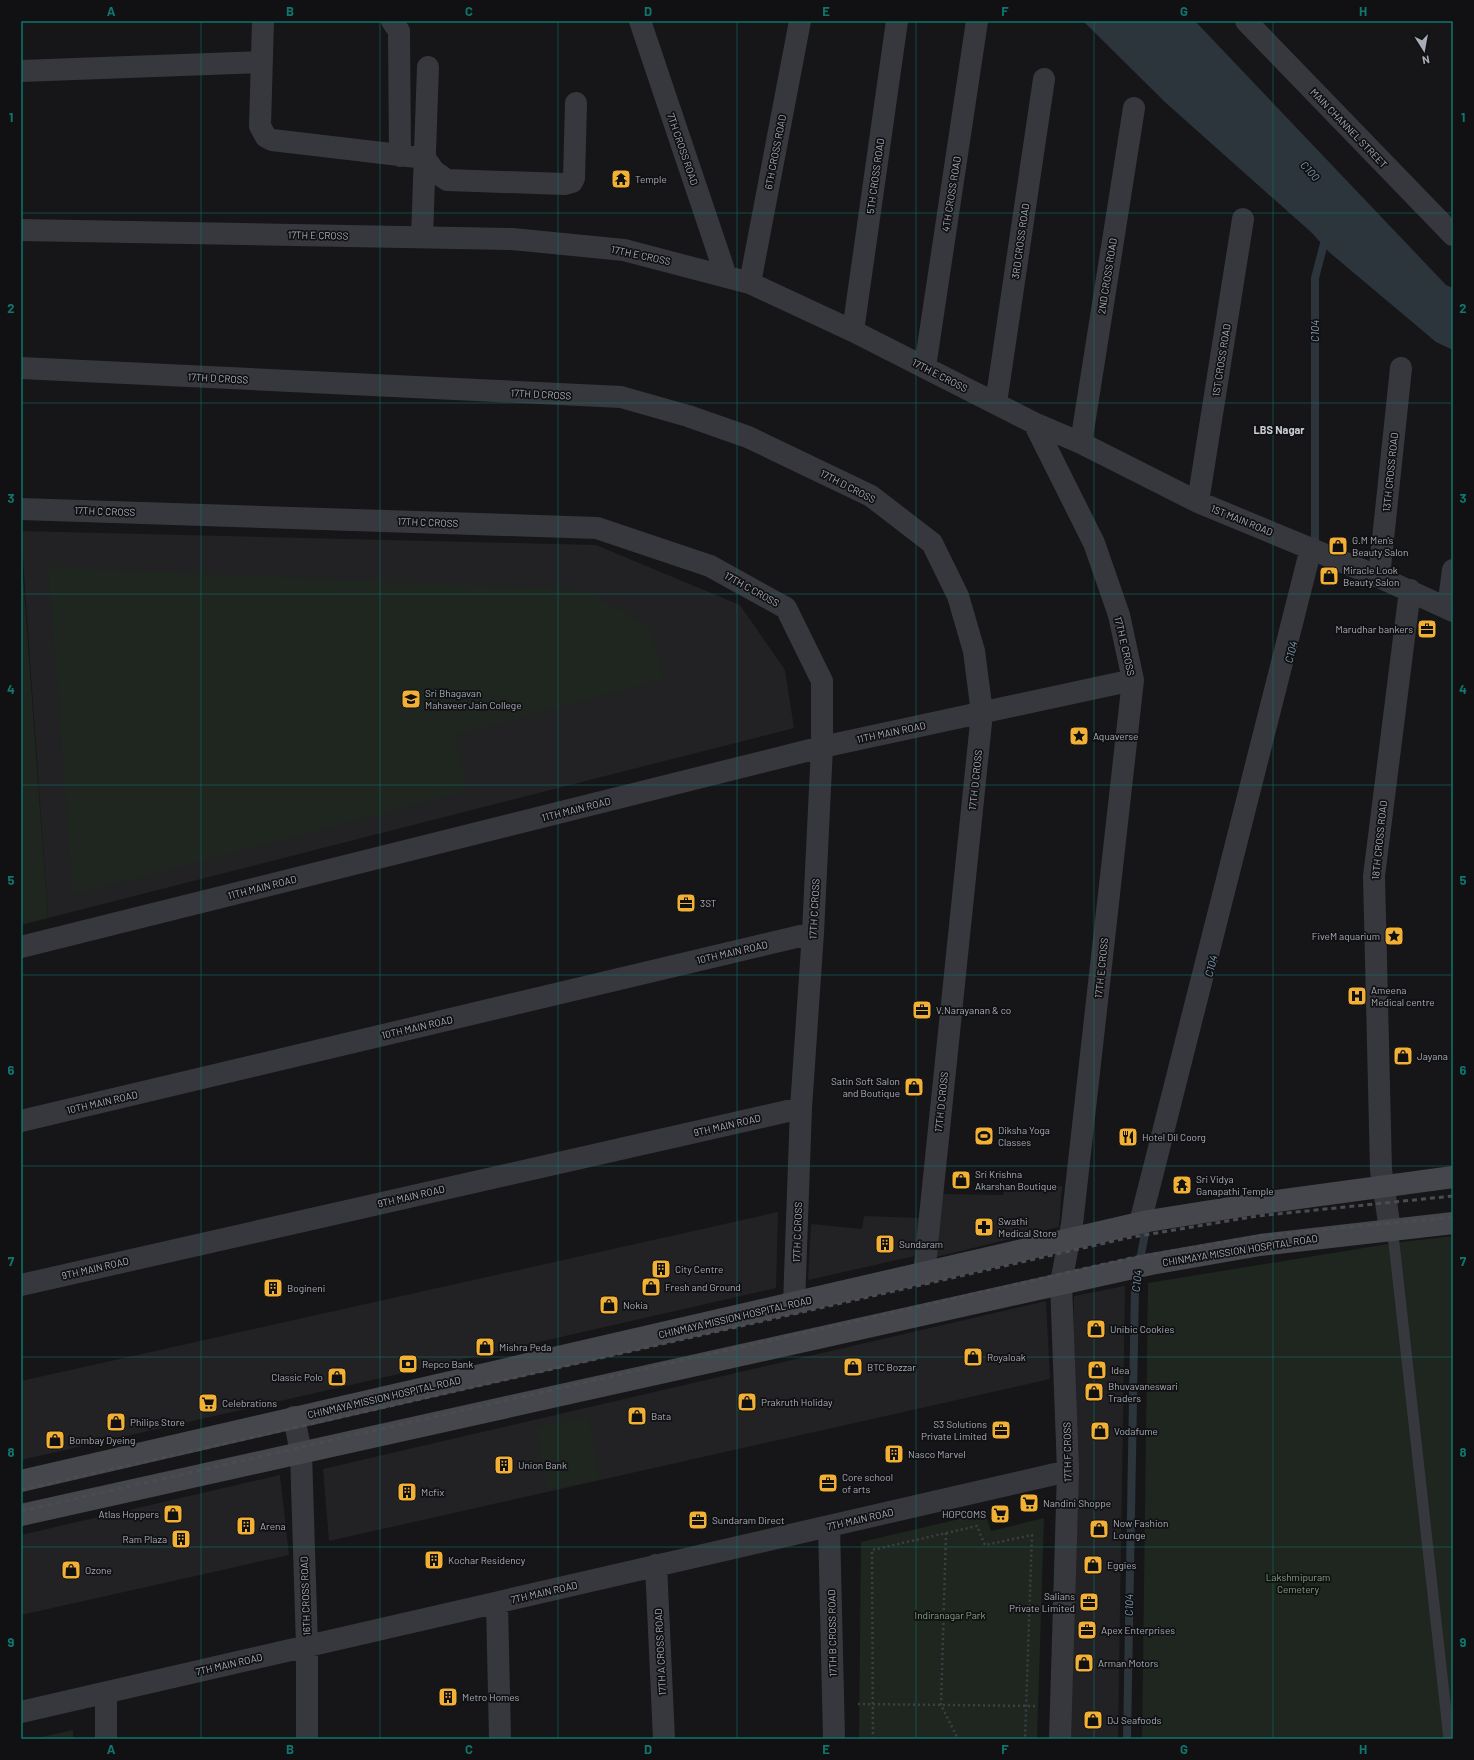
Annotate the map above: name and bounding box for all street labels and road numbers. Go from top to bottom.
street label: MAIN CHANNEL STREET [1308,86,1390,170]
street label: 7TH CROSS ROAD [665,111,701,187]
street label: 6TH CROSS ROAD [762,114,788,190]
street label: 5TH CROSS ROAD [864,138,886,214]
street label: 4TH CROSS ROAD [939,155,963,233]
street label: 3RD CROSS ROAD [1009,202,1031,280]
street label: 17TH E CROSS [288,228,349,242]
street label: 2ND CROSS ROAD [1095,237,1119,315]
street label: 17TH E CROSS [610,243,672,267]
street label: 1ST CROSS ROAD [1209,323,1233,397]
street label: 17TH E CROSS [910,356,970,394]
street label: 17TH D CROSS [187,370,249,386]
street label: 17TH D CROSS [510,386,572,402]
street label: 13TH CROSS ROAD [1380,432,1400,512]
street label: 17TH D CROSS [818,467,878,505]
street label: 1ST MAIN ROAD [1209,502,1275,538]
street label: 17TH C CROSS [74,504,136,518]
street label: 17TH C CROSS [397,515,459,529]
street label: 17TH C CROSS [723,569,782,609]
street label: 17TH E CROSS [1112,615,1138,677]
street label: 11TH MAIN ROAD [855,719,927,745]
street label: 17TH D CROSS [966,749,984,811]
street label: 11TH MAIN ROAD [540,795,612,823]
street label: 18TH CROSS ROAD [1369,800,1389,880]
street label: 11TH MAIN ROAD [226,873,298,901]
street label: 17TH C CROSS [806,878,822,940]
street label: 17TH E CROSS [1092,937,1110,999]
street label: 10TH MAIN ROAD [695,938,769,966]
street label: 10TH MAIN ROAD [380,1013,454,1041]
street label: 17TH D CROSS [932,1071,950,1133]
street label: 10TH MAIN ROAD [65,1088,139,1116]
street label: 9TH MAIN ROAD [692,1111,762,1139]
street label: 9TH MAIN ROAD [376,1182,446,1210]
street label: 17TH C CROSS [790,1201,804,1263]
street label: CHINMAYA MISSION HOSPITAL ROAD [1162,1232,1318,1268]
street label: 9TH MAIN ROAD [60,1254,130,1282]
street label: CHINMAYA MISSION HOSPITAL ROAD [657,1294,813,1340]
street label: CHINMAYA MISSION HOSPITAL ROAD [306,1374,462,1420]
street label: 17TH F CROSS [1060,1422,1074,1482]
street label: 7TH MAIN ROAD [825,1505,895,1533]
street label: 16TH CROSS ROAD [298,1556,312,1636]
street label: 7TH MAIN ROAD [509,1578,579,1606]
street label: 17TH B CROSS ROAD [825,1589,839,1677]
street label: 17TH A CROSS ROAD [652,1608,668,1696]
street label: 7TH MAIN ROAD [194,1650,264,1678]

